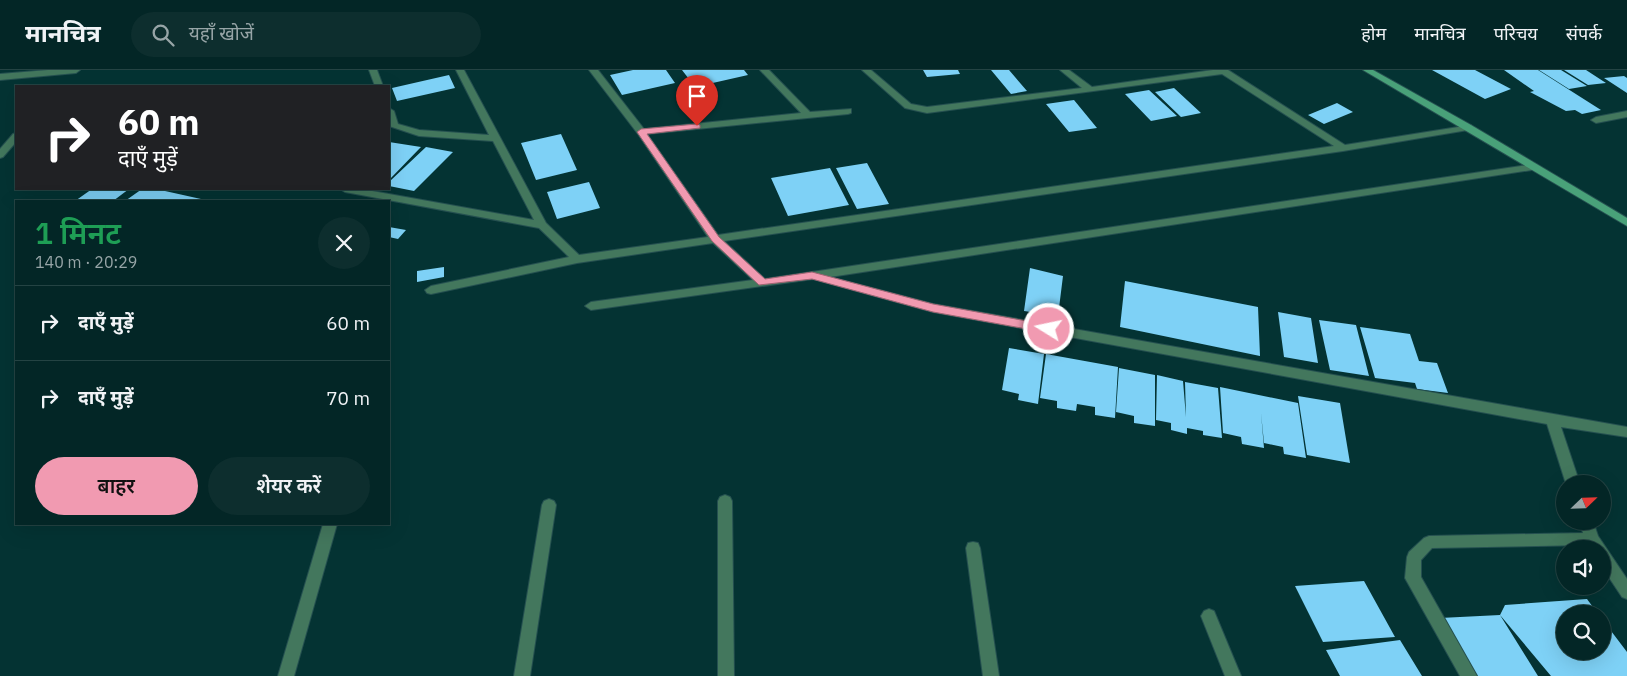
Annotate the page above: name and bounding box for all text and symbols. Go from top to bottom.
search box [131,12,481,57]
text: मानचित्र [25,17,101,49]
icon: search [149,21,177,49]
text: यहाँ खोजें [189,21,254,45]
text: होम [1361,22,1386,45]
text: मानचित्र [1414,22,1466,45]
text: परिचय [1494,22,1538,45]
text: संपर्क [1566,22,1602,45]
pin [676,75,718,126]
icon: arrive [683,82,711,110]
text: 60 m [118,99,200,145]
icon: right [35,105,100,170]
text: दाएँ मुड़ें [118,143,178,172]
text: 1 मिनट [35,213,121,252]
button: close [318,217,370,269]
text: 140 m · 20:29 [35,252,137,272]
position arrow [1022,302,1074,354]
icon: right [35,309,63,337]
text: दाएँ मुड़ें [78,310,134,334]
text: 60 m [326,311,370,335]
icon: right [35,384,63,412]
text: दाएँ मुड़ें [78,385,134,409]
text: 70 m [326,386,370,410]
button: बाहर [35,457,198,515]
button: शेयर करें [208,457,370,515]
north arrow [1556,475,1611,530]
map controls [1556,475,1611,660]
button: sound [1556,540,1611,595]
button: search [1556,605,1611,660]

